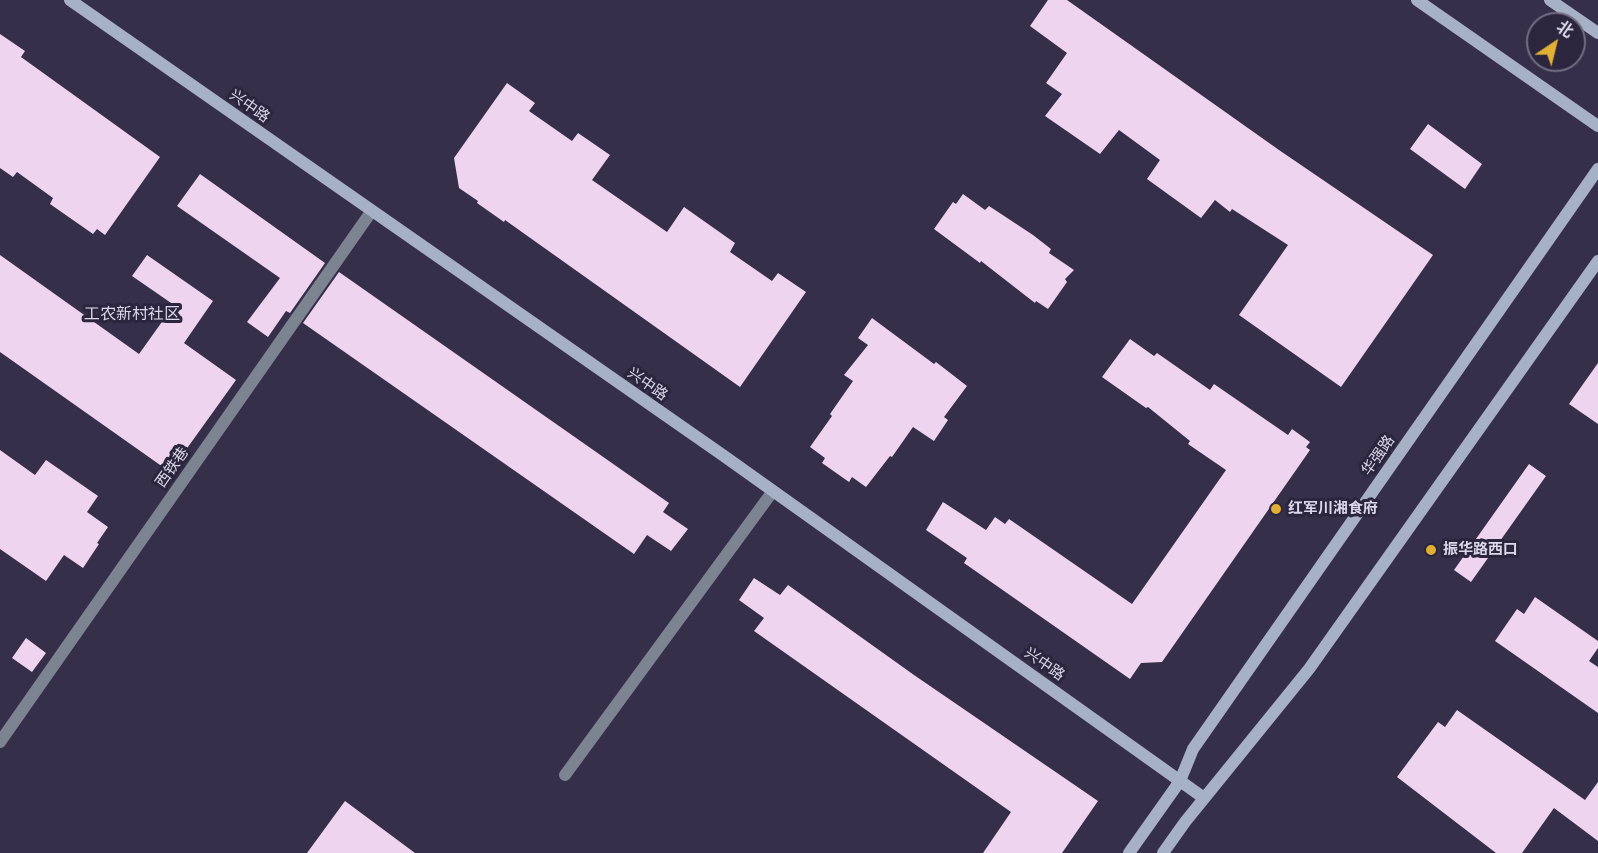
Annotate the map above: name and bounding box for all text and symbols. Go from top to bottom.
north arrow [1526,12,1586,72]
text: 北 [1552,14,1579,43]
street label: 兴中路 [225,87,273,127]
district label: 工农新村社区 [84,305,180,325]
street label: 兴中路 [623,365,671,405]
street label: 华强路 [1359,432,1399,480]
street label: 西铁巷 [153,444,193,492]
place label: 红军川湘食府 [1288,500,1378,518]
marker: 红军川湘食府 [1269,502,1283,516]
place label: 振华路西口 [1443,541,1518,559]
marker: 振华路西口 [1424,543,1438,557]
street label: 兴中路 [1020,645,1068,685]

